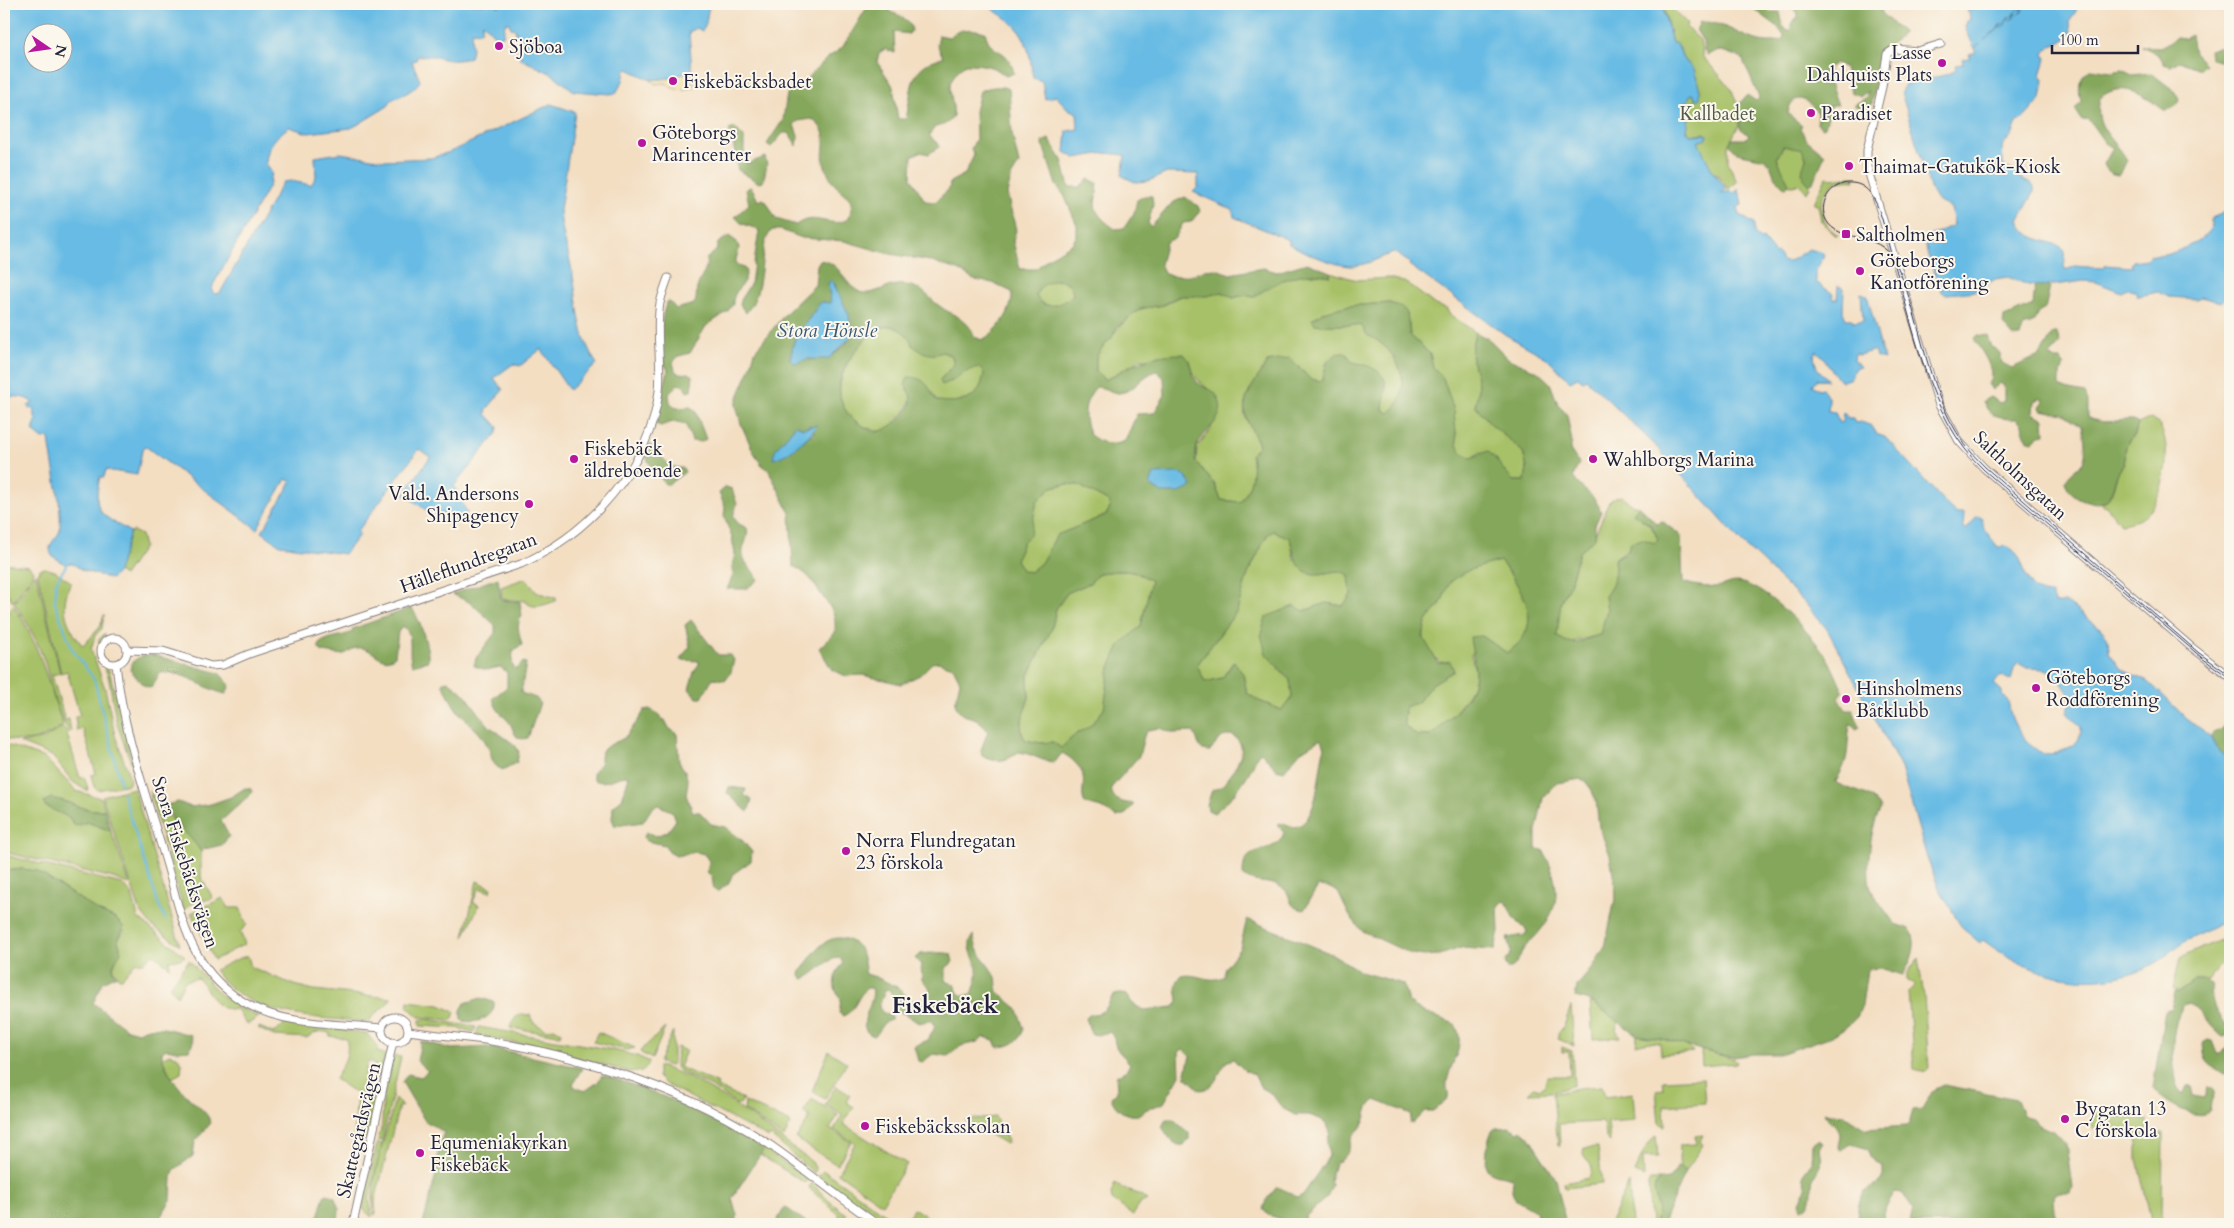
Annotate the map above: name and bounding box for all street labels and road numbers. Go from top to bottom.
street label: Saltholmsgatan [1967,425,2073,526]
street label: Hälleflundregatan [396,526,541,600]
street label: Stora Fiskebäcksvägen [145,773,225,952]
street label: Skattegårdsvägen [331,1059,387,1201]

